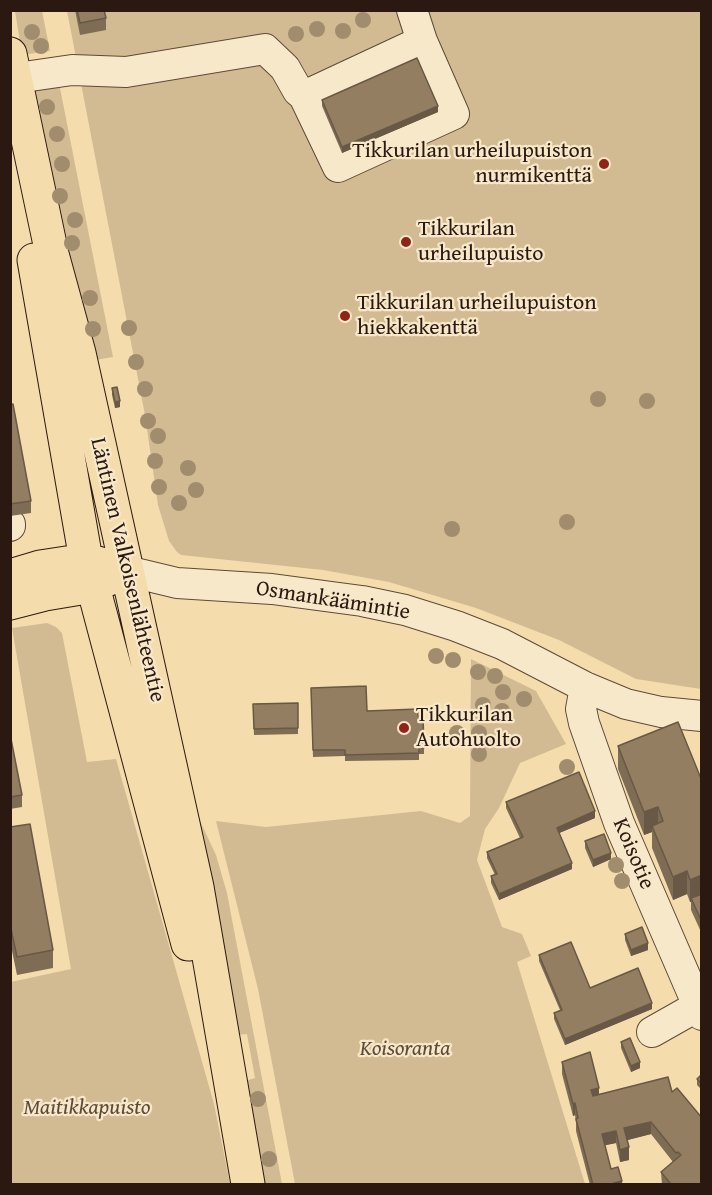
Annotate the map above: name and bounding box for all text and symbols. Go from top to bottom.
place label: Tikkurilan urheilupuiston nurmikenttä [352,138,592,190]
marker: Tikkurilan urheilupuiston nurmikenttä [597,157,611,171]
place label: Tikkurilan urheilupuisto [418,216,544,268]
marker: Tikkurilan urheilupuisto [399,235,413,249]
place label: Tikkurilan urheilupuiston hiekkakenttä [357,290,597,342]
marker: Tikkurilan urheilupuiston hiekkakenttä [338,309,352,323]
street label: Läntinen Valkoisenlähteentie [84,435,170,705]
street label: Osmankäämintie [254,576,412,626]
place label: Tikkurilan Autohuolto [416,702,521,754]
marker: Tikkurilan Autohuolto [397,721,411,735]
street label: Koisotie [606,814,660,894]
park label: Koisoranta [360,1036,450,1062]
park label: Maitikkapuisto [24,1095,150,1121]

